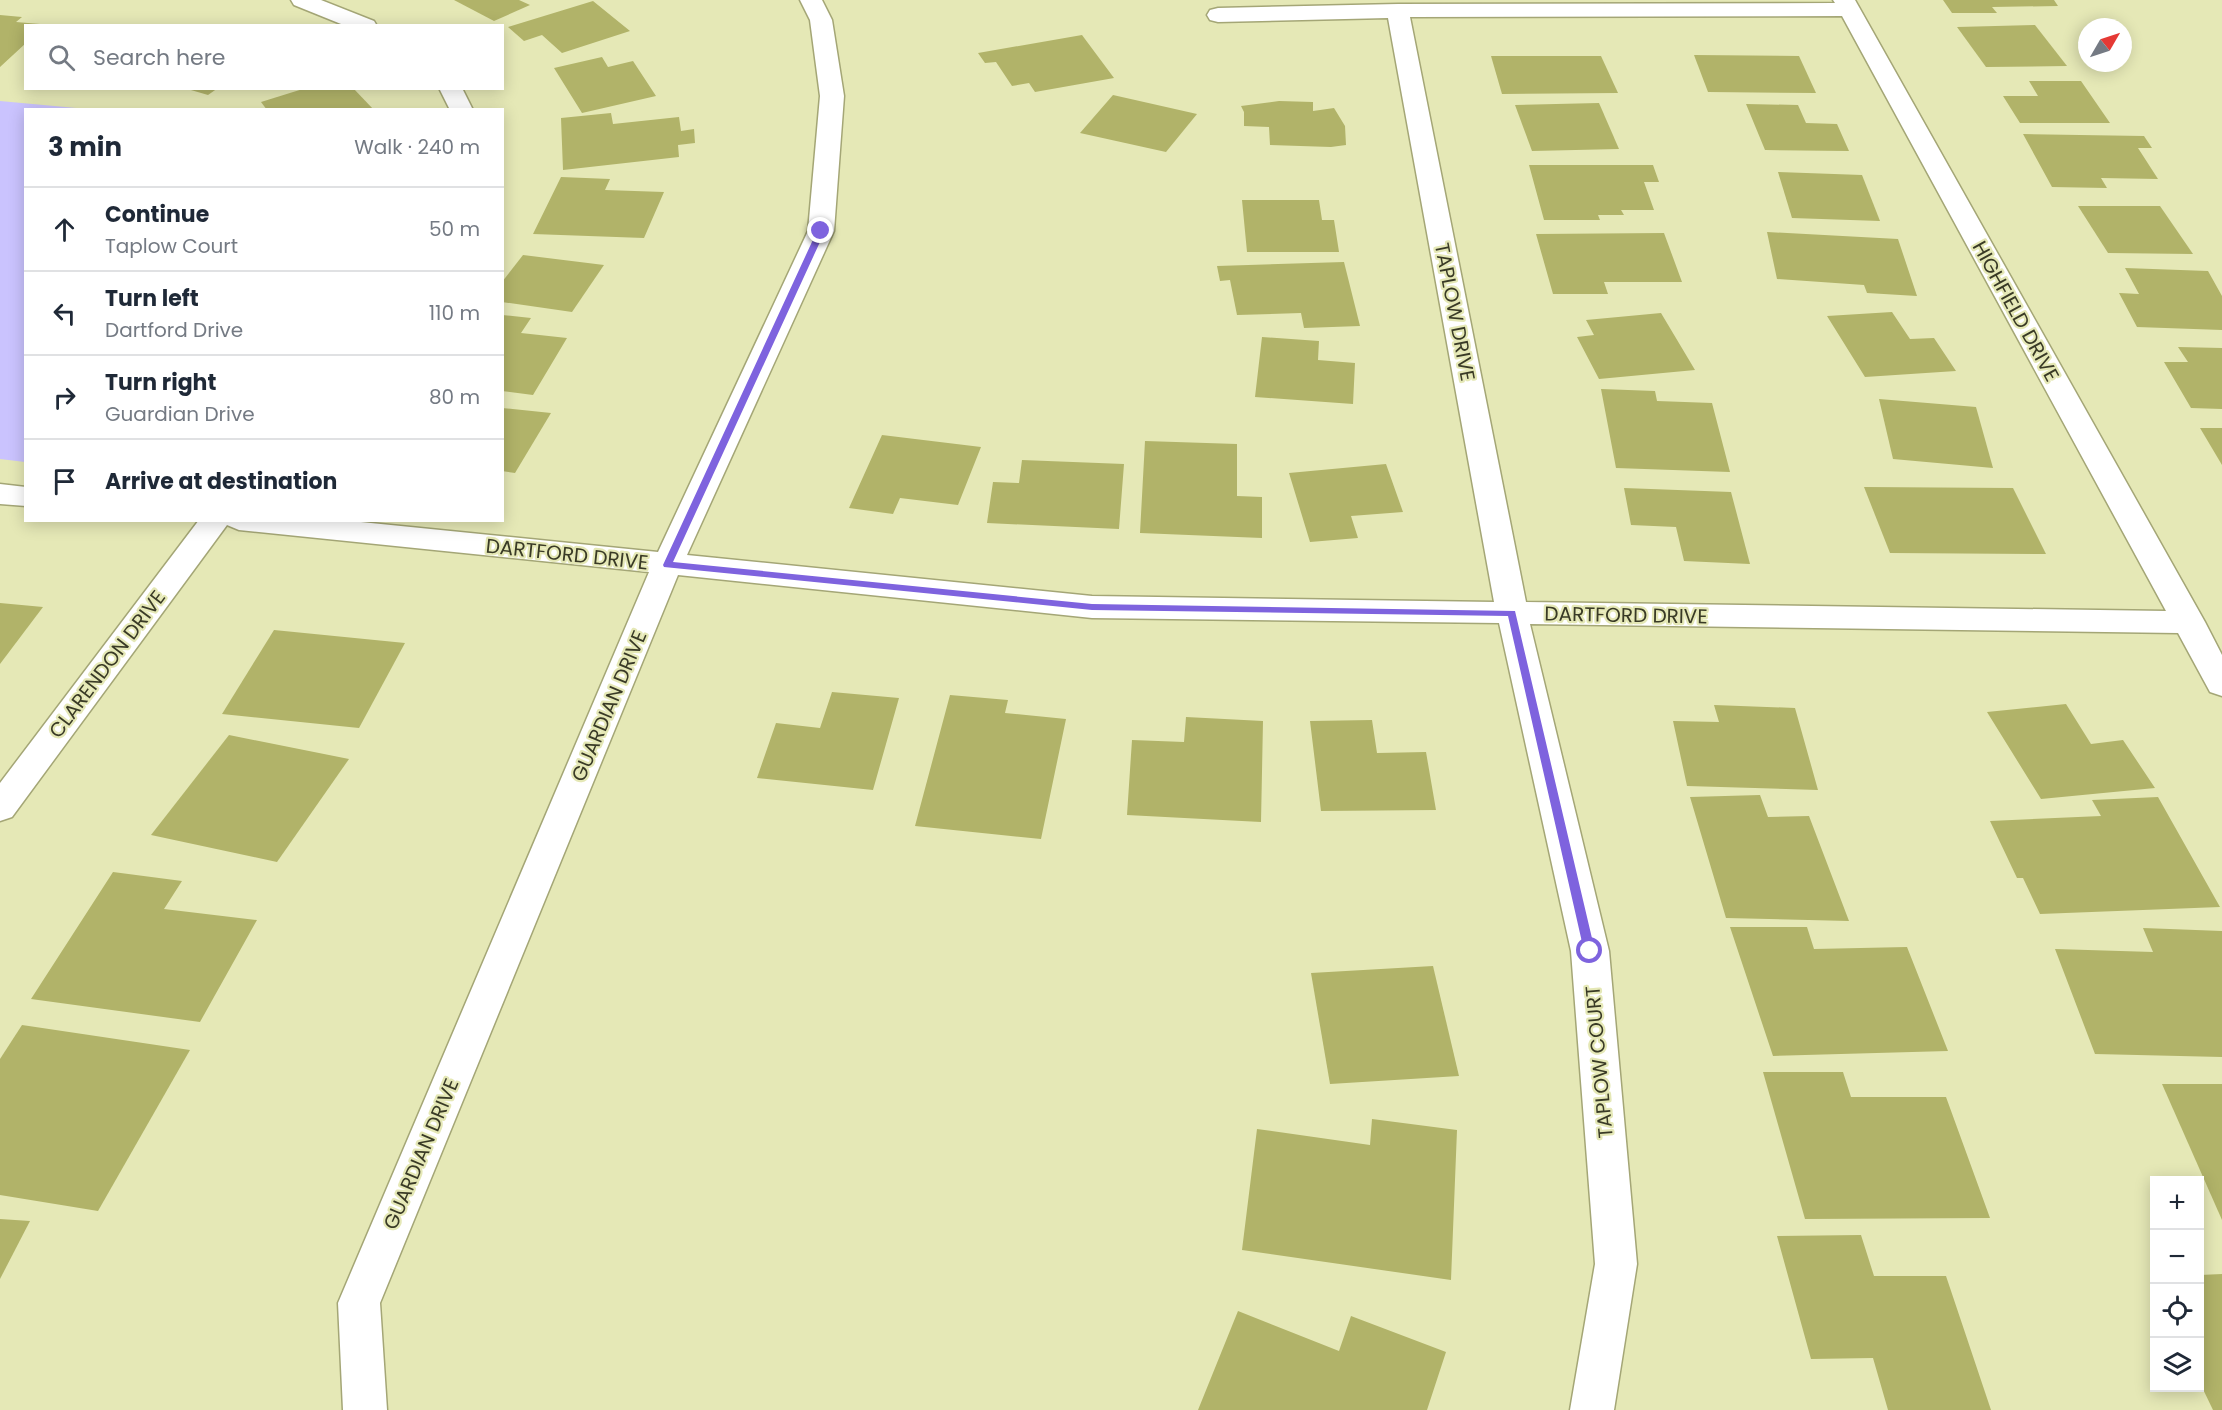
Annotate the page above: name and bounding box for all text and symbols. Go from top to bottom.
north arrow [2078,18,2132,72]
search box [24,24,504,90]
icon: search [45,41,78,74]
text: Search here [93,42,226,73]
text: 3 min [48,129,122,165]
text: Walk · 240 m [354,133,480,161]
text: Continue [105,199,209,230]
icon: ahead [48,213,81,246]
text: 50 m [429,215,480,243]
route end [807,217,833,243]
text: Taplow Court [105,232,238,260]
street label: HIGHFIELD DRIVE [1966,236,2066,386]
street label: TAPLOW DRIVE [1428,241,1482,383]
text: Turn left [105,283,199,314]
icon: left [48,297,81,330]
text: 110 m [429,299,480,327]
text: Dartford Drive [105,316,243,344]
text: Turn right [105,367,216,398]
icon: right [48,381,81,414]
text: 80 m [429,383,480,411]
text: Guardian Drive [105,400,255,428]
icon: arrive [48,465,81,498]
text: Arrive at destination [105,466,337,497]
street label: DARTFORD DRIVE [484,532,650,576]
street label: CLARENDON DRIVE [42,584,172,744]
street label: DARTFORD DRIVE [1544,600,1708,630]
street label: GUARDIAN DRIVE [565,626,653,786]
route start [1576,937,1602,963]
street label: TAPLOW COURT [1578,985,1620,1139]
street label: GUARDIAN DRIVE [377,1074,465,1234]
map controls [2150,1176,2204,1392]
button: + [2150,1176,2204,1230]
button: − [2150,1230,2204,1284]
button: locate [2150,1284,2204,1338]
button: layers [2150,1338,2204,1392]

